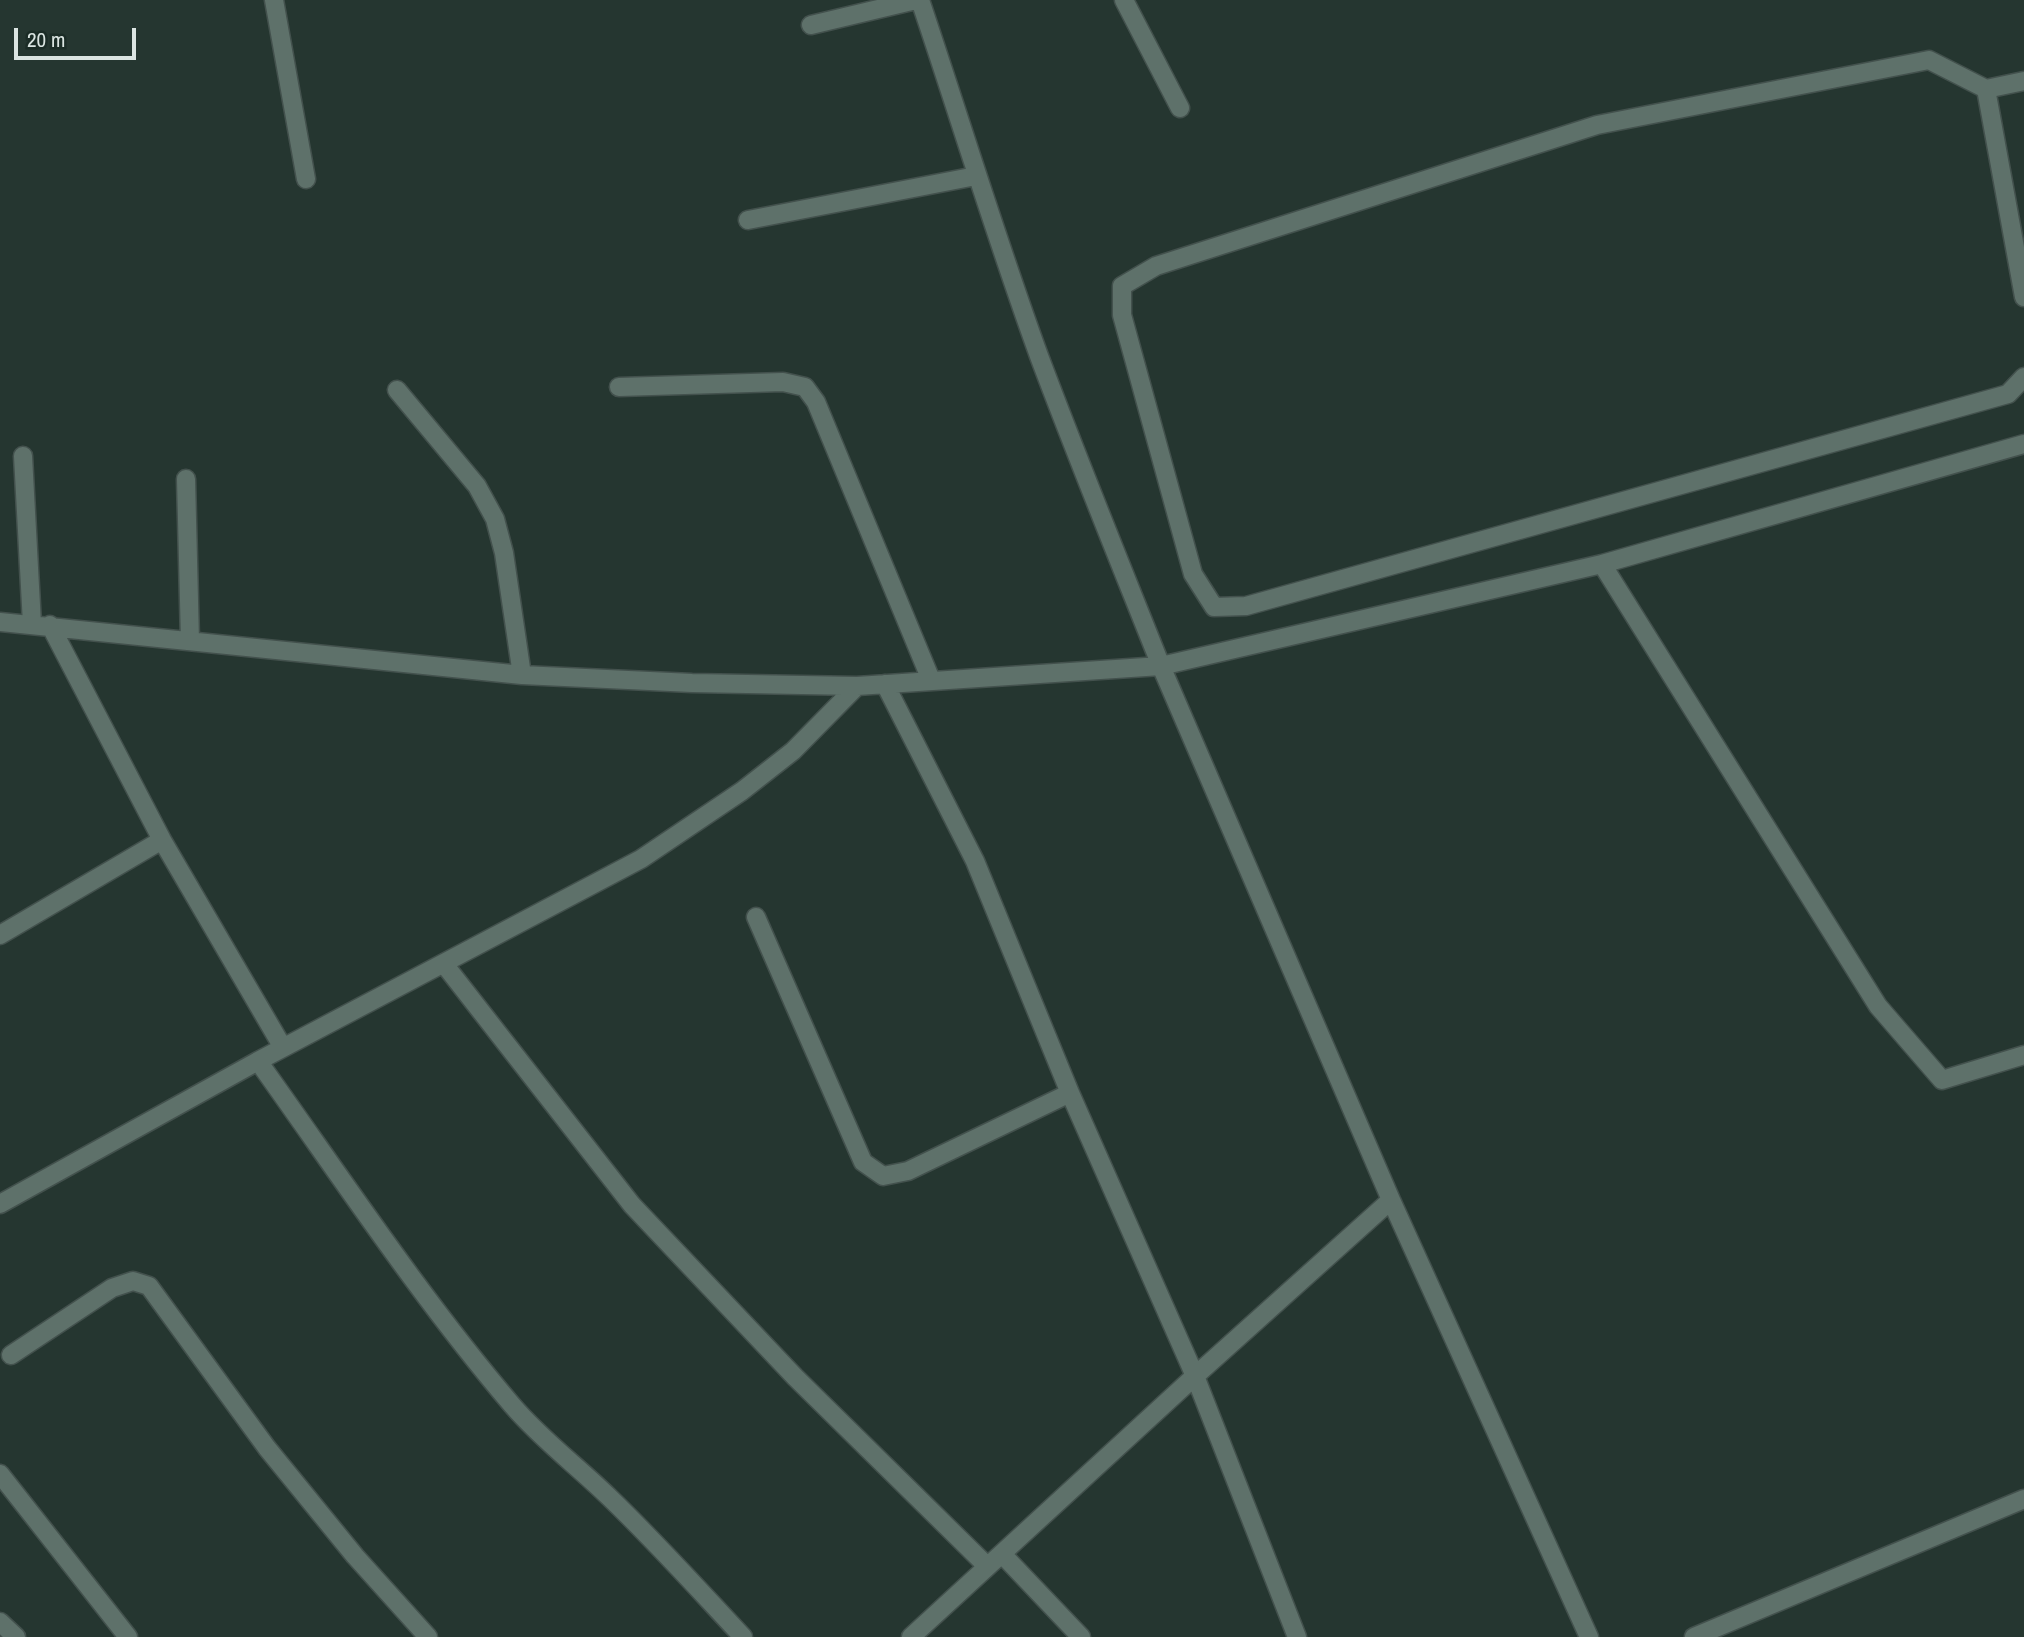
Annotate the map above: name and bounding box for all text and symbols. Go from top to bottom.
scale bar [18,14,140,58]
text: 20 m [27,25,65,54]

